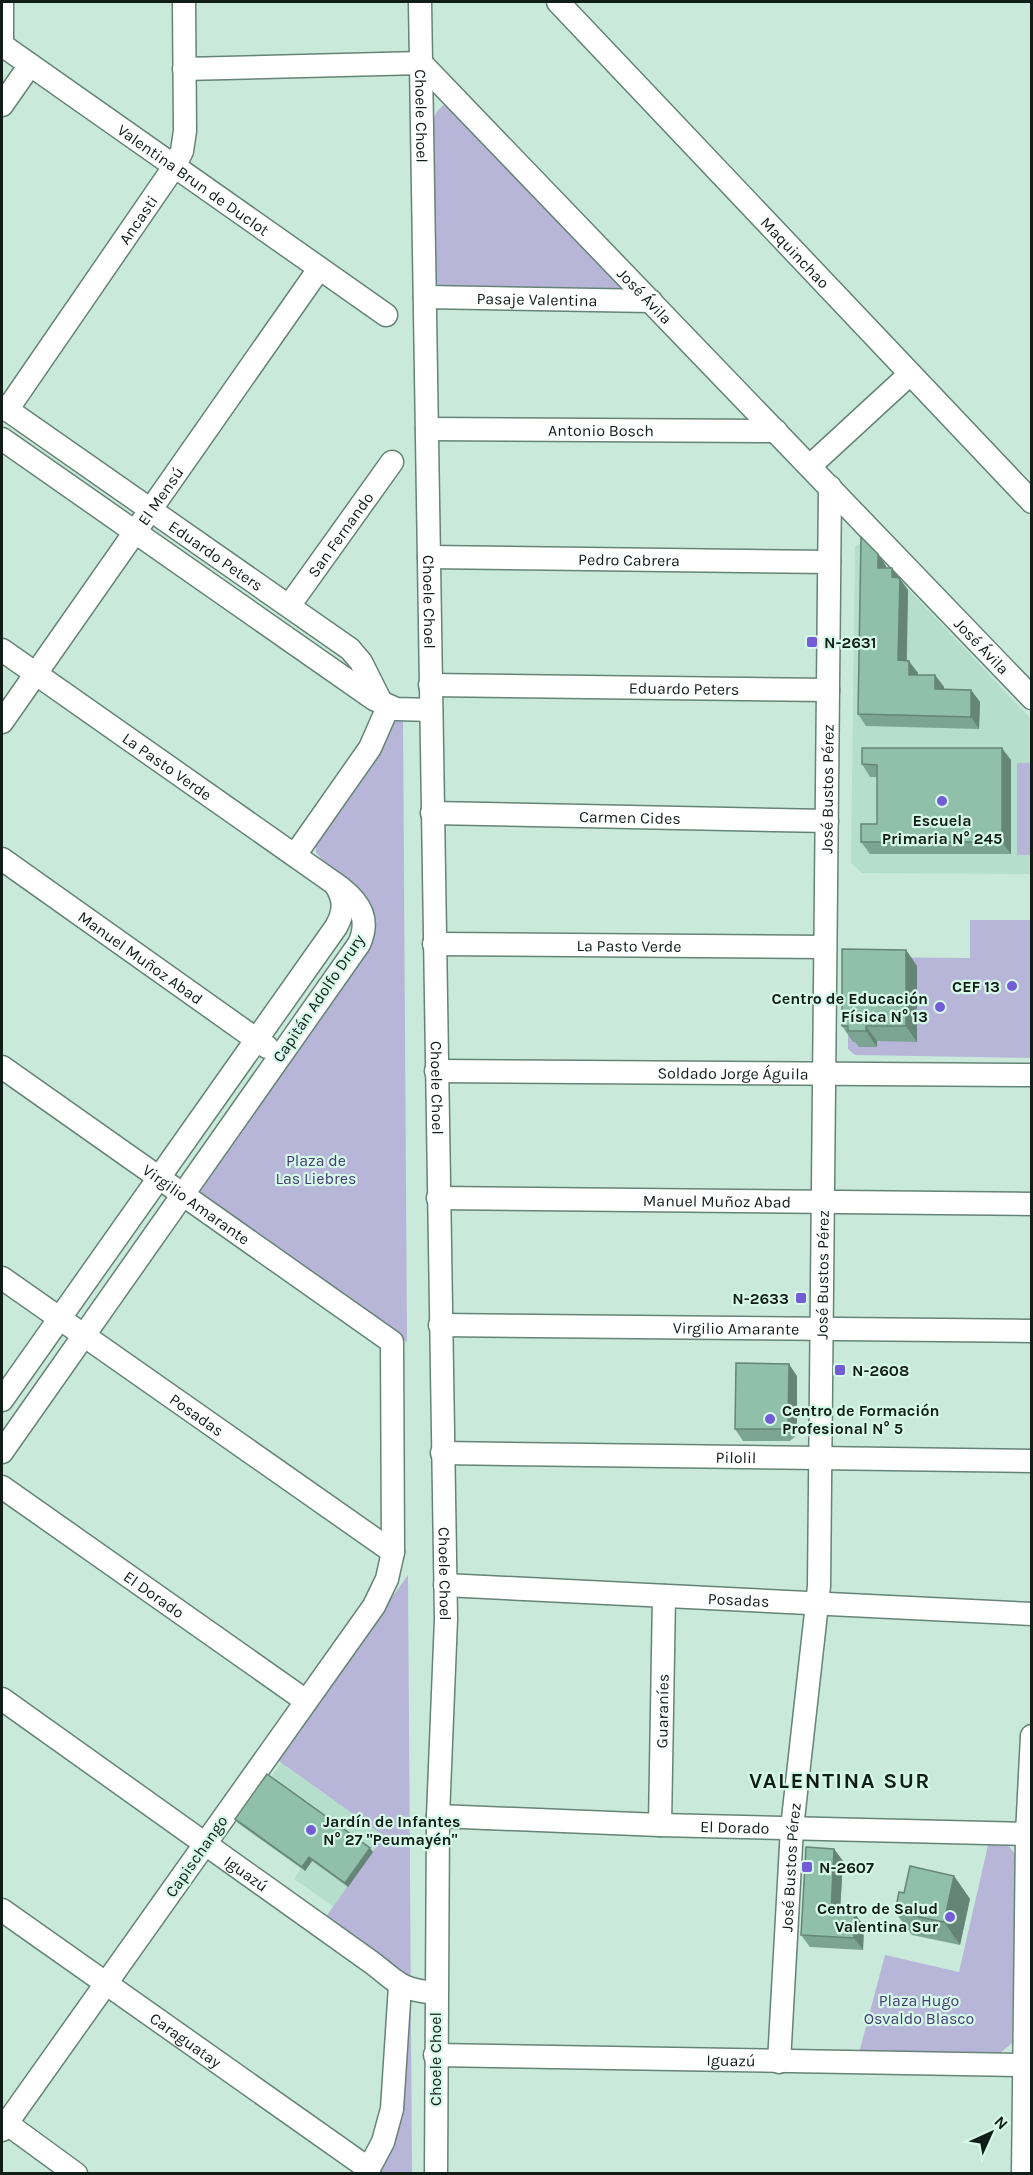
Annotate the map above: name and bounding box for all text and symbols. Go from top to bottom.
street label: Choele Choel [411,69,432,163]
street label: Valentina Brun de Duclot [114,120,273,240]
street label: Ancasti [115,192,162,248]
street label: Maquinchao [757,213,833,292]
street label: José Ávila [613,264,676,328]
street label: Pasaje Valentina [476,289,598,310]
street label: Antonio Bosch [548,421,654,440]
street label: El Mensú [134,463,188,529]
street label: San Fernando [304,488,377,581]
street label: Eduardo Peters [165,516,266,595]
street label: Pedro Cabrera [578,550,680,570]
street label: Choele Choel [419,555,439,649]
street label: José Ávila [950,614,1013,678]
place label: N-2631 [824,633,877,652]
marker: N-2631 [805,635,819,649]
street label: Eduardo Peters [629,678,739,699]
street label: José Bustos Pérez [817,724,838,854]
street label: La Pasto Verde [119,729,215,804]
marker: Escuela Primaria N° 245 [935,794,949,808]
street label: Carmen Cides [579,807,681,828]
place label: Escuela Primaria N° 245 [882,811,1002,848]
street label: Manuel Muñoz Abad [74,907,206,1008]
street label: Capitán Adolfo Drury [269,930,369,1066]
street label: La Pasto Verde [576,936,682,956]
place label: CEF 13 [952,977,1000,996]
marker: CEF 13 [1005,979,1019,993]
place label: Centro de Educación Física N° 13 [772,989,928,1026]
marker: Centro de Educación Física N° 13 [933,1000,947,1014]
street label: Choele Choel [427,1041,447,1135]
street label: Soldado Jorge Águila [657,1063,809,1084]
park label: Plaza de Las Liebres [276,1151,356,1188]
street label: Virgilio Amarante [139,1160,253,1249]
street label: Manuel Muñoz Abad [643,1191,791,1212]
street label: José Bustos Pérez [812,1210,833,1340]
place label: N-2633 [732,1289,789,1308]
marker: N-2633 [794,1291,808,1305]
street label: Virgilio Amarante [673,1318,799,1339]
place label: N-2608 [852,1361,909,1380]
marker: N-2608 [833,1363,847,1377]
street label: Posadas [166,1390,227,1440]
place label: Centro de Formación Profesional N° 5 [782,1401,940,1438]
marker: Centro de Formación Profesional N° 5 [763,1412,777,1426]
street label: Pilolil [716,1448,756,1467]
street label: Choele Choel [435,1527,455,1621]
street label: El Dorado [120,1567,188,1622]
street label: Posadas [707,1589,770,1611]
street label: Guaraníes [652,1674,673,1748]
district label: VALENTINA SUR [749,1768,931,1794]
street label: José Bustos Pérez [777,1802,805,1932]
street label: Capischango [161,1812,232,1901]
place label: Jardín de Infantes N° 27 "Peumayén" [323,1812,460,1849]
street label: El Dorado [700,1817,770,1838]
marker: Jardín de Infantes N° 27 "Peumayén" [304,1823,318,1837]
street label: Iguazú [220,1851,272,1896]
place label: N-2607 [819,1858,874,1877]
marker: N-2607 [800,1860,814,1874]
place label: Centro de Salud Valentina Sur [817,1899,939,1936]
marker: Centro de Salud Valentina Sur [943,1910,957,1924]
park label: Plaza Hugo Osvaldo Blasco [864,1991,974,2028]
street label: Caraguatay [146,2008,225,2072]
street label: Choele Choel [426,2012,445,2106]
street label: Iguazú [706,2051,756,2070]
north arrow [961,2103,1021,2163]
text: N [990,2112,1012,2134]

